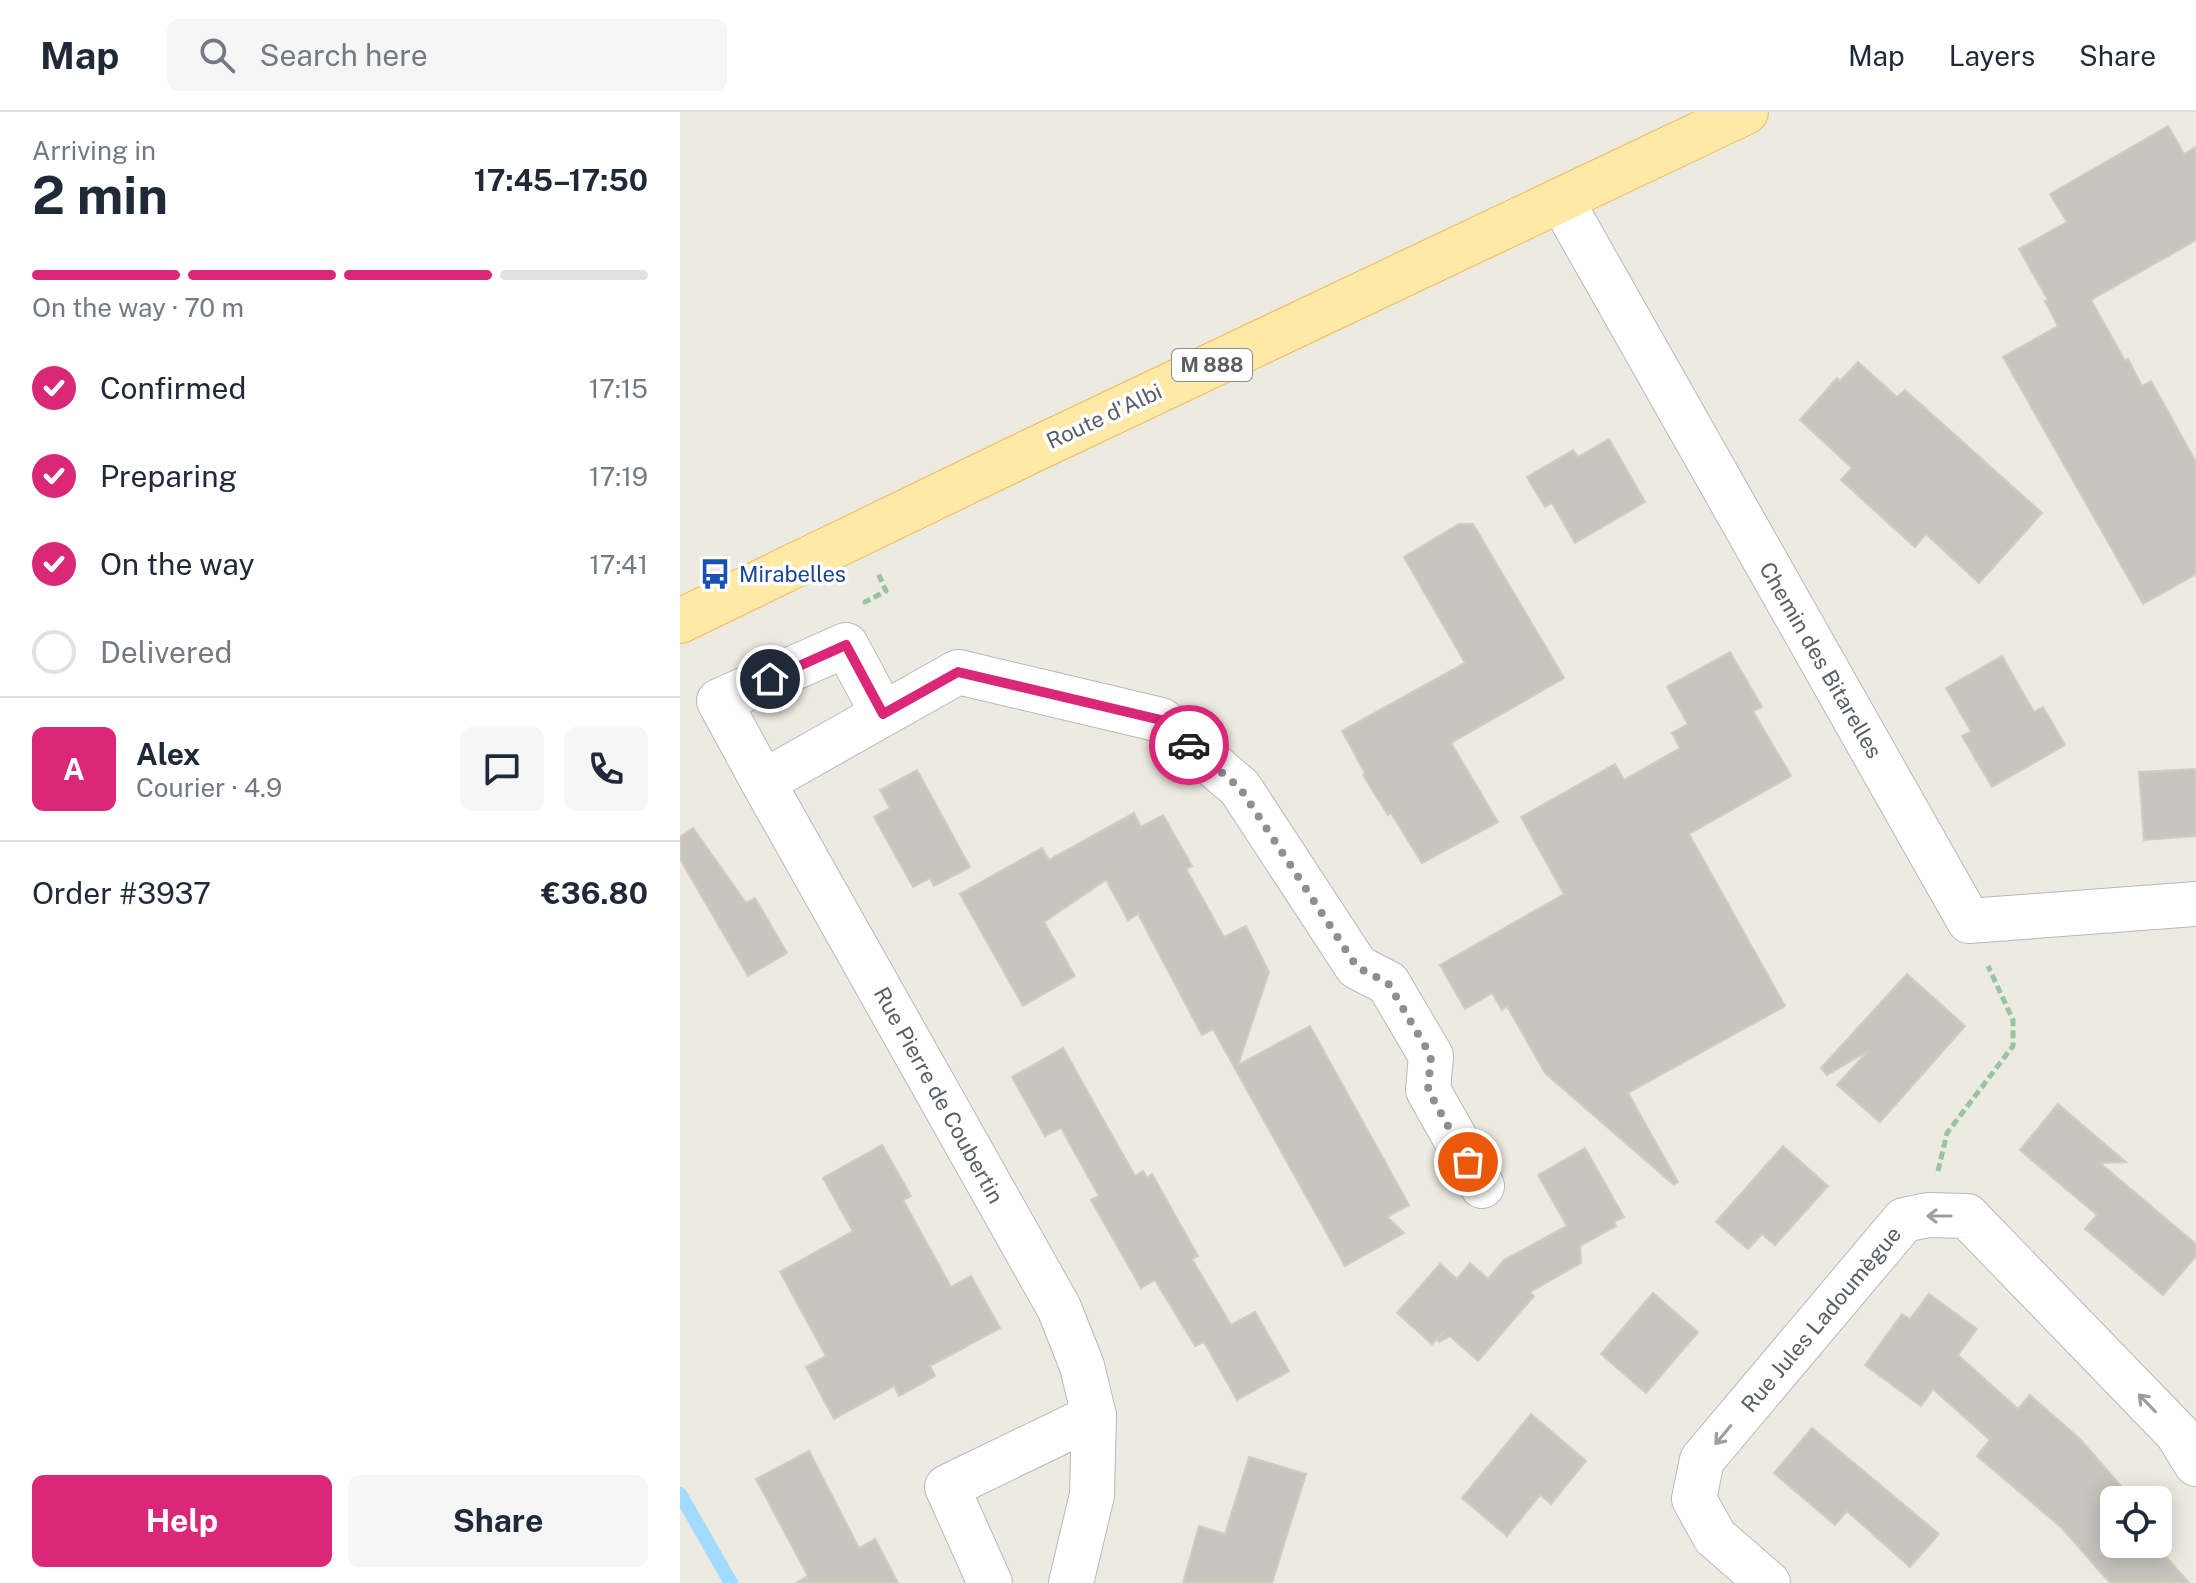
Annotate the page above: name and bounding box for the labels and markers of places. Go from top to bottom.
bus stop icon: Mirabelles [698,557,732,591]
place label: Mirabelles [739,561,846,587]
pin [736,645,804,713]
pin [1434,1128,1502,1196]

